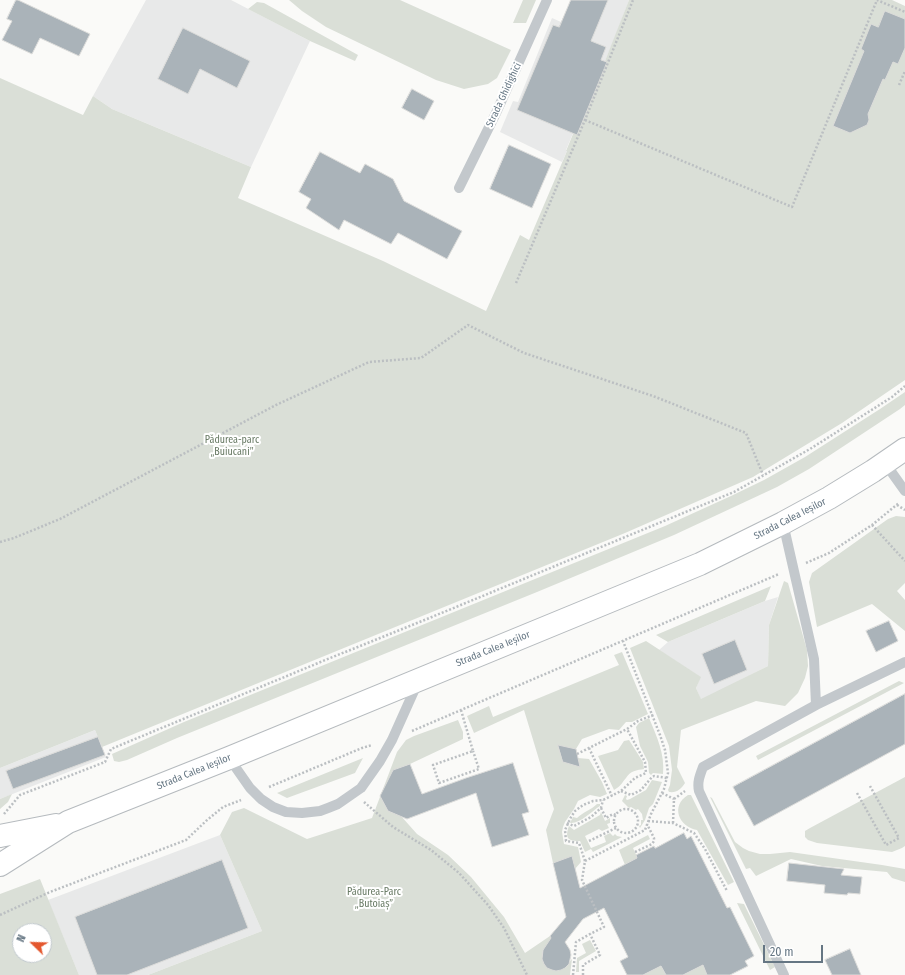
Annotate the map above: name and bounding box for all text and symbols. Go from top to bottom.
street label: Strada Ghidighici [484,61,524,129]
park label: Pădurea-parc „Buiucani” [205,434,259,458]
street label: Strada Calea Ieșilor [752,496,828,542]
street label: Strada Calea Ieșilor [454,629,532,669]
street label: Strada Calea Ieșilor [155,752,233,792]
park label: Pădurea-Parc „Butoiaș” [347,886,401,910]
north arrow [12,923,52,963]
text: N [14,933,29,944]
scale bar [765,937,825,963]
text: 20 m [770,945,794,959]

